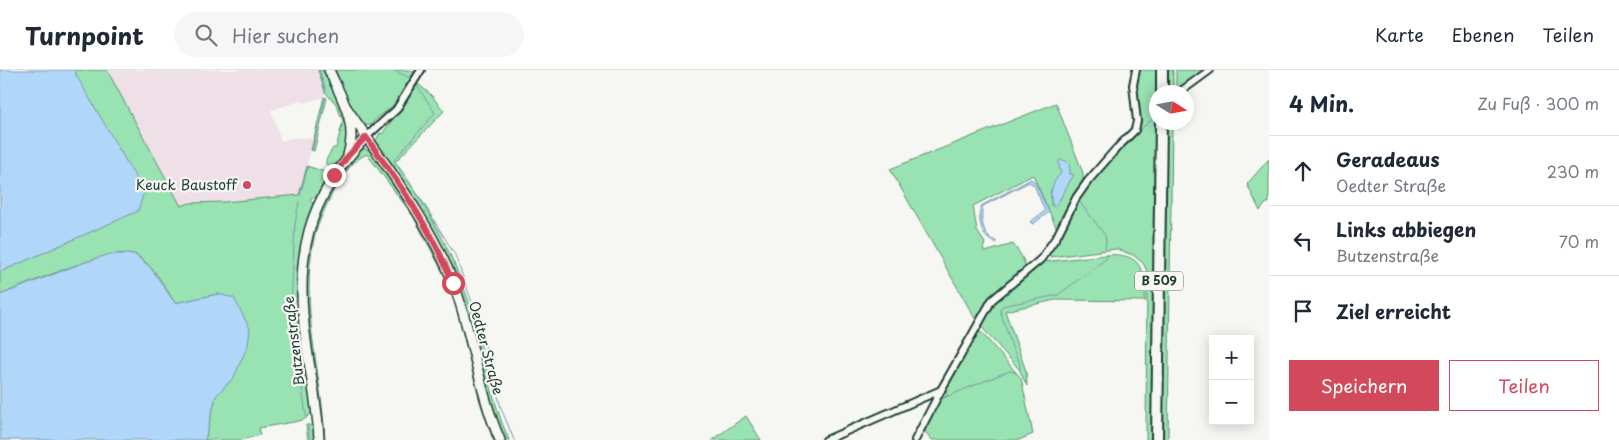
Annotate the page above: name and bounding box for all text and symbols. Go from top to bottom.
search box [174,12,524,57]
text: Turnpoint [25,17,144,53]
icon: search [192,21,220,49]
text: Hier suchen [232,21,339,49]
text: Karte [1375,21,1424,48]
text: Ebenen [1452,21,1515,48]
text: Teilen [1543,21,1594,48]
north arrow [1149,85,1194,130]
text: 4 Min. [1289,87,1354,119]
text: Zu Fuß · 300 m [1477,91,1599,115]
text: Geradeaus [1336,145,1440,173]
icon: ahead [1289,157,1317,185]
text: 230 m [1547,159,1599,183]
route end [323,164,346,187]
text: Oedter Straße [1336,173,1446,197]
place label: Keuck Baustoff [136,174,239,195]
marker: Keuck Baustoff [241,179,253,191]
text: Links abbiegen [1336,215,1476,243]
icon: left [1289,227,1317,255]
text: 70 m [1559,229,1599,253]
text: Butzenstraße [1336,243,1439,267]
route start [442,272,465,295]
road number: B 509 [1135,272,1183,290]
street label: Butzenstraße [278,295,309,387]
icon: arrive [1289,297,1317,325]
text: Ziel erreicht [1336,297,1451,325]
street label: Oedter Straße [464,299,509,397]
map controls [1209,335,1254,425]
button: + [1209,335,1254,380]
button: Speichern [1289,360,1439,411]
button: Teilen [1449,360,1599,411]
button: − [1209,380,1254,425]

